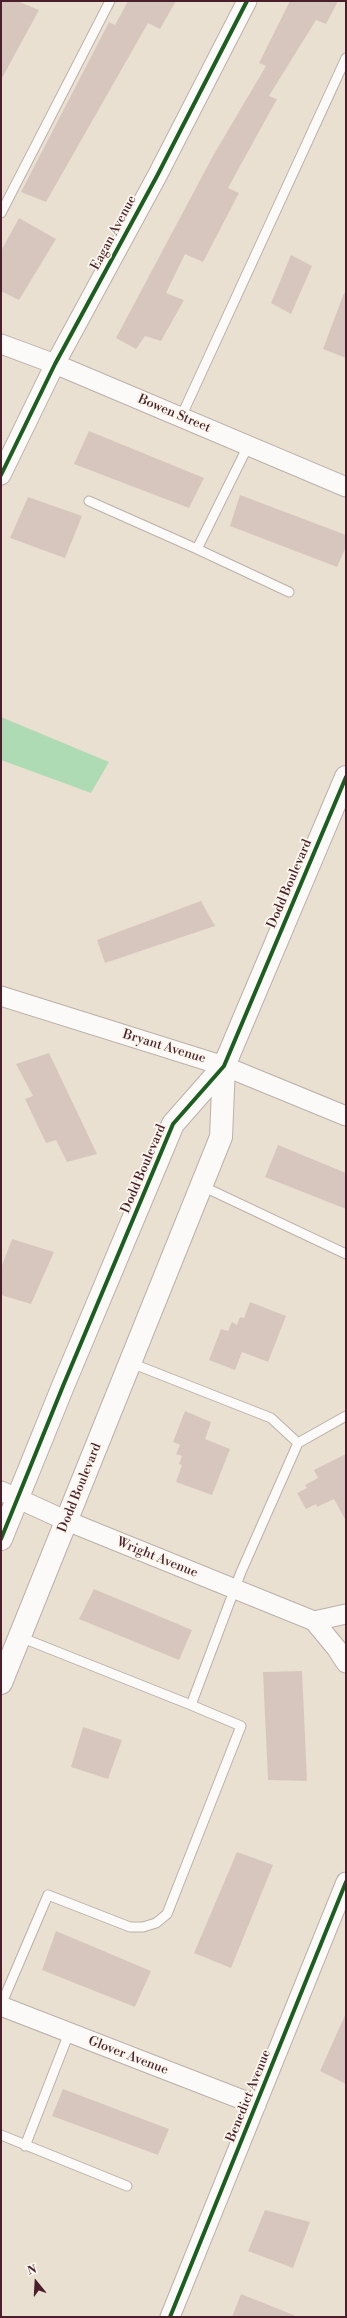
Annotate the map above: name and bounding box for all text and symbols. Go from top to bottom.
street label: Eagan Avenue [88,193,140,273]
street label: Bowen Street [135,392,213,436]
street label: Dodd Boulevard [264,837,316,931]
street label: Bryant Avenue [121,1027,207,1067]
street label: Dodd Boulevard [118,1122,170,1216]
street label: Dodd Boulevard [55,1441,105,1535]
street label: Wright Avenue [114,1535,200,1581]
street label: Glover Avenue [86,2034,170,2078]
street label: Benedict Avenue [223,2047,275,2145]
north arrow [16,2262,56,2302]
text: N [26,2263,39,2279]

